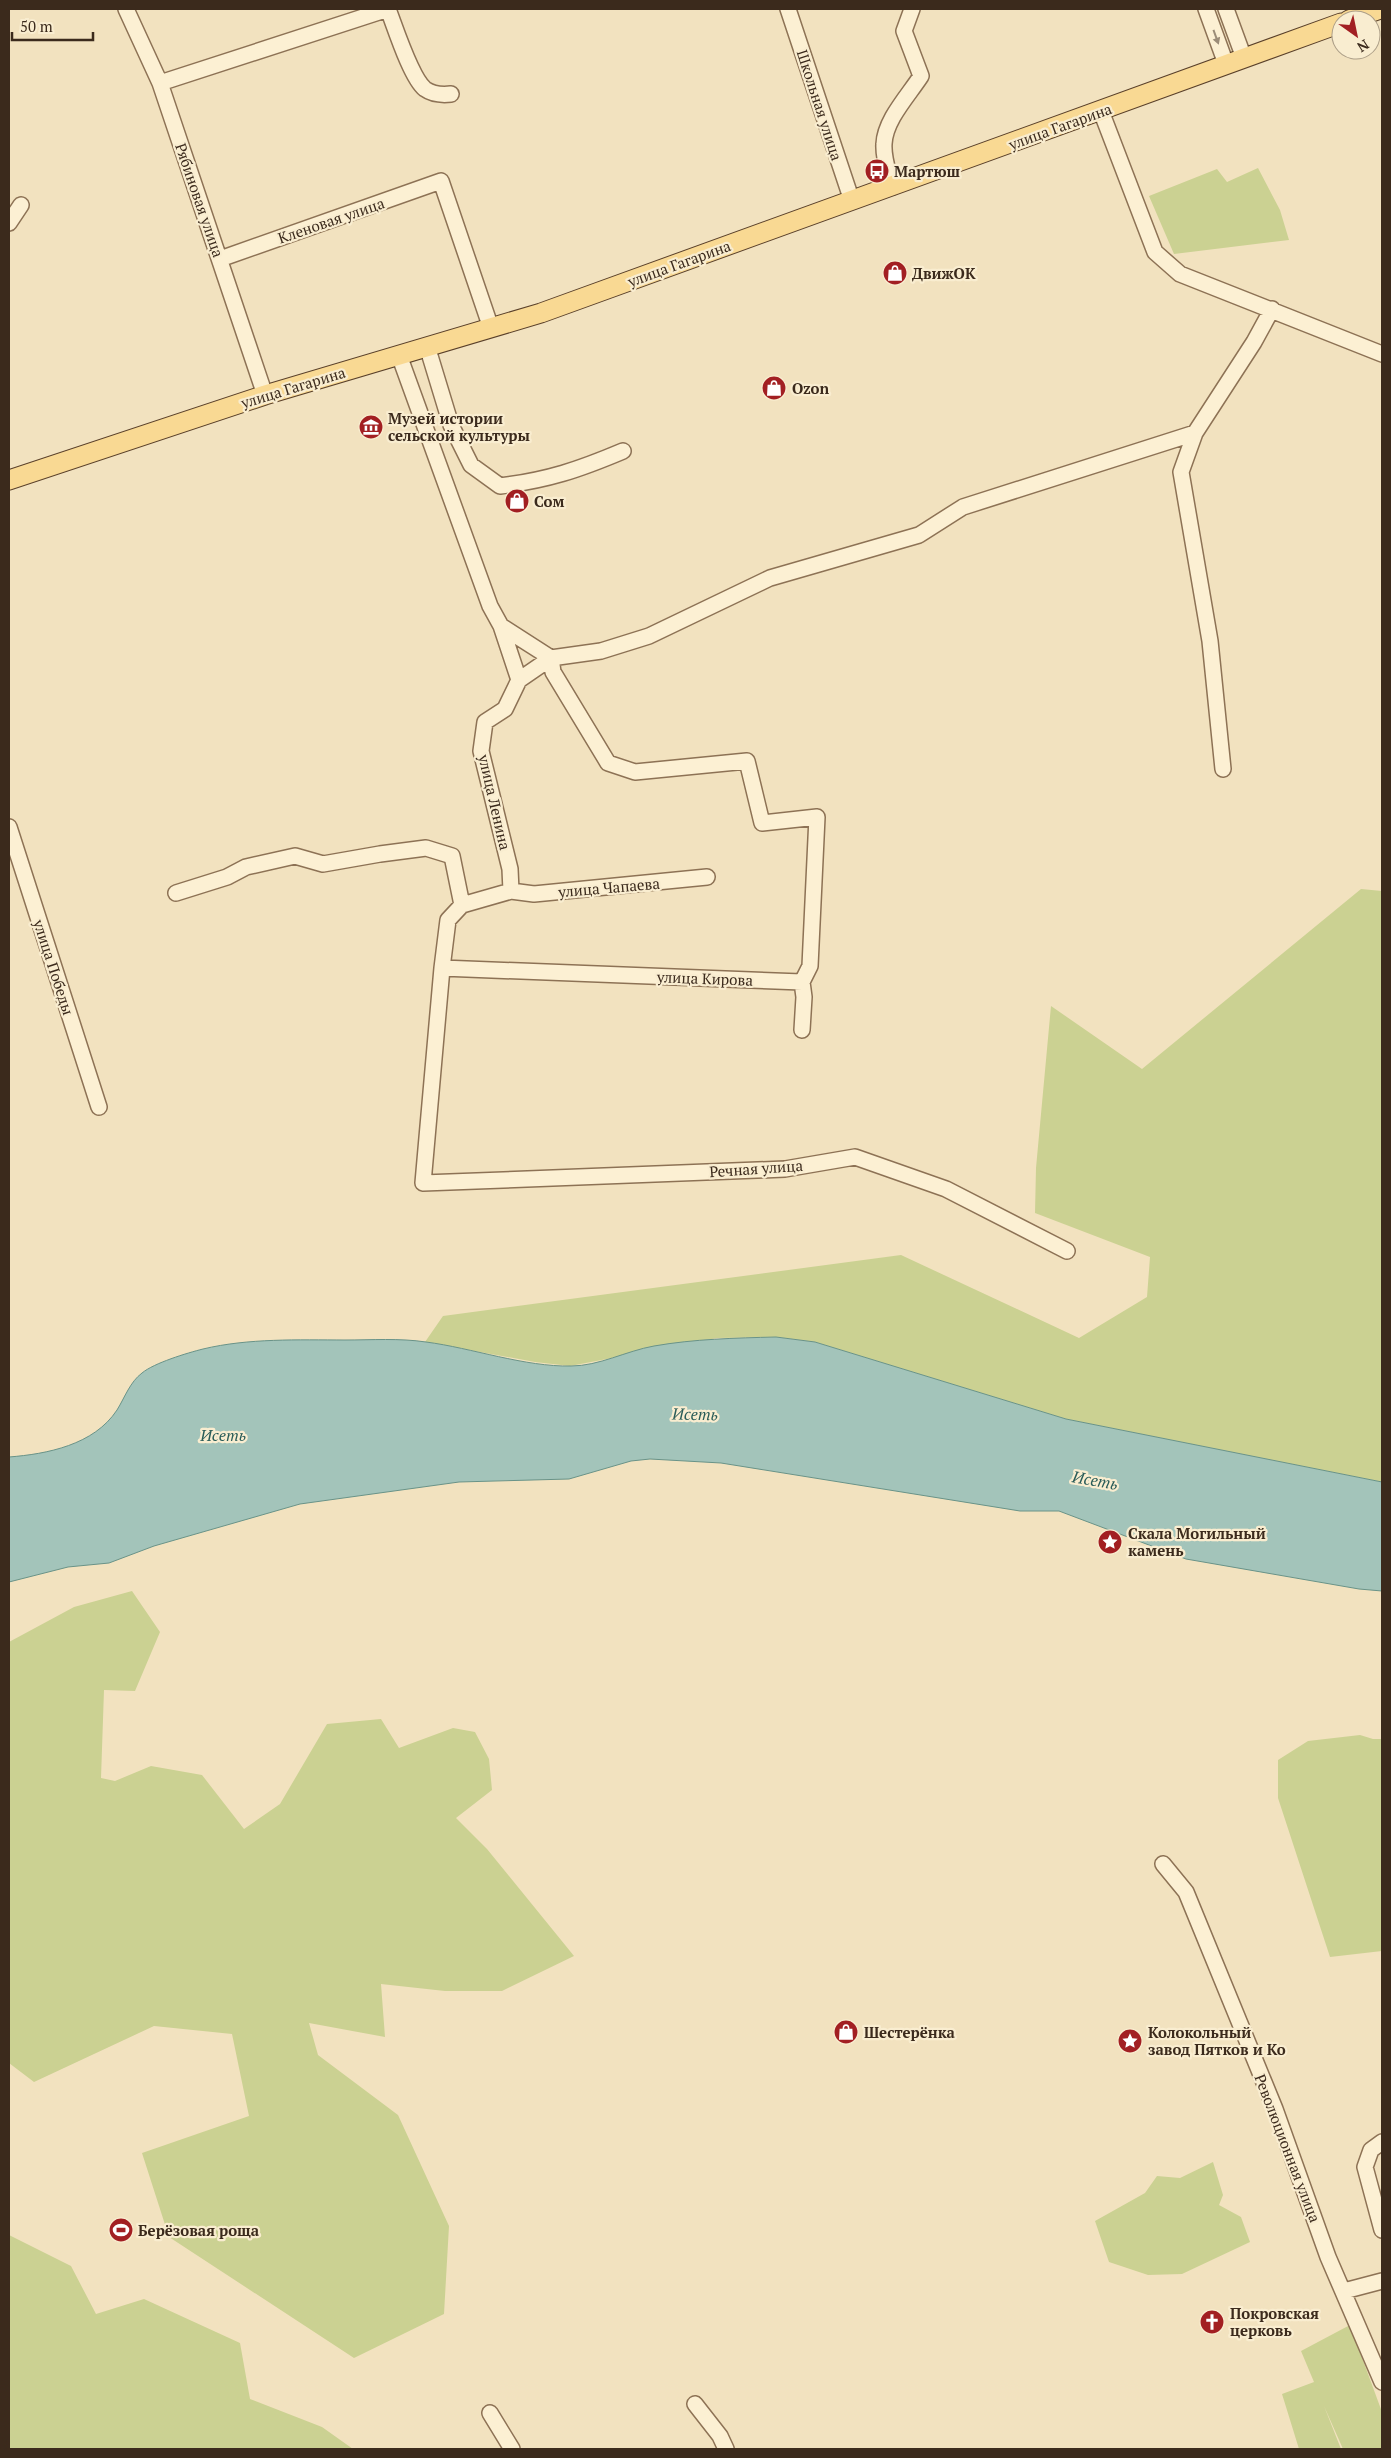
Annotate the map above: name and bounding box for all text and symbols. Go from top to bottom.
scale bar [12,10,94,42]
north arrow [1331,10,1381,60]
text: 50 m [20,16,53,36]
one-way arrow [1213,29,1220,44]
text: N [1353,35,1373,57]
street label: Школьная улица [793,47,847,163]
street label: улица Гагарина [1005,98,1115,154]
street label: Рябиновая улица [171,140,229,260]
bus stop icon: Мартюш [864,158,890,184]
place label: Мартюш [894,161,960,181]
street label: Кленовая улица [275,192,387,248]
street label: улица Гагарина [624,235,734,291]
shop icon: ДвижОК [882,260,908,286]
place label: ДвижОК [912,263,976,283]
street label: улица Гагарина [237,361,348,413]
shop icon: Ozon [761,375,787,401]
place label: Ozon [792,378,829,398]
place label: Музей истории сельской культуры [388,408,530,445]
museum icon: Музей истории сельской культуры [358,414,384,440]
shop icon: Сом [504,488,530,514]
place label: Сом [534,491,564,511]
street label: улица Ленина [474,751,516,852]
street label: улица Чапаева [556,873,661,901]
street label: улица Победы [29,916,79,1017]
street label: улица Кирова [656,966,754,990]
street label: Речная улица [709,1155,804,1181]
water label: Исеть [671,1403,718,1425]
water label: Исеть [199,1424,246,1446]
water label: Исеть [1070,1465,1119,1495]
place label: Скала Могильный камень [1128,1523,1266,1560]
place icon: Скала Могильный камень [1097,1529,1123,1555]
shop icon: Шестерёнка [833,2019,859,2045]
place label: Шестерёнка [864,2022,956,2042]
place label: Колокольный завод Пятков и Ко [1148,2022,1286,2059]
place icon: Колокольный завод Пятков и Ко [1117,2028,1143,2054]
street label: Революционная улица [1250,2071,1326,2225]
sports icon: Берёзовая роща [108,2217,134,2243]
place label: Берёзовая роща [138,2220,260,2240]
place label: Покровская церковь [1230,2303,1319,2340]
church icon: Покровская церковь [1199,2309,1225,2335]

